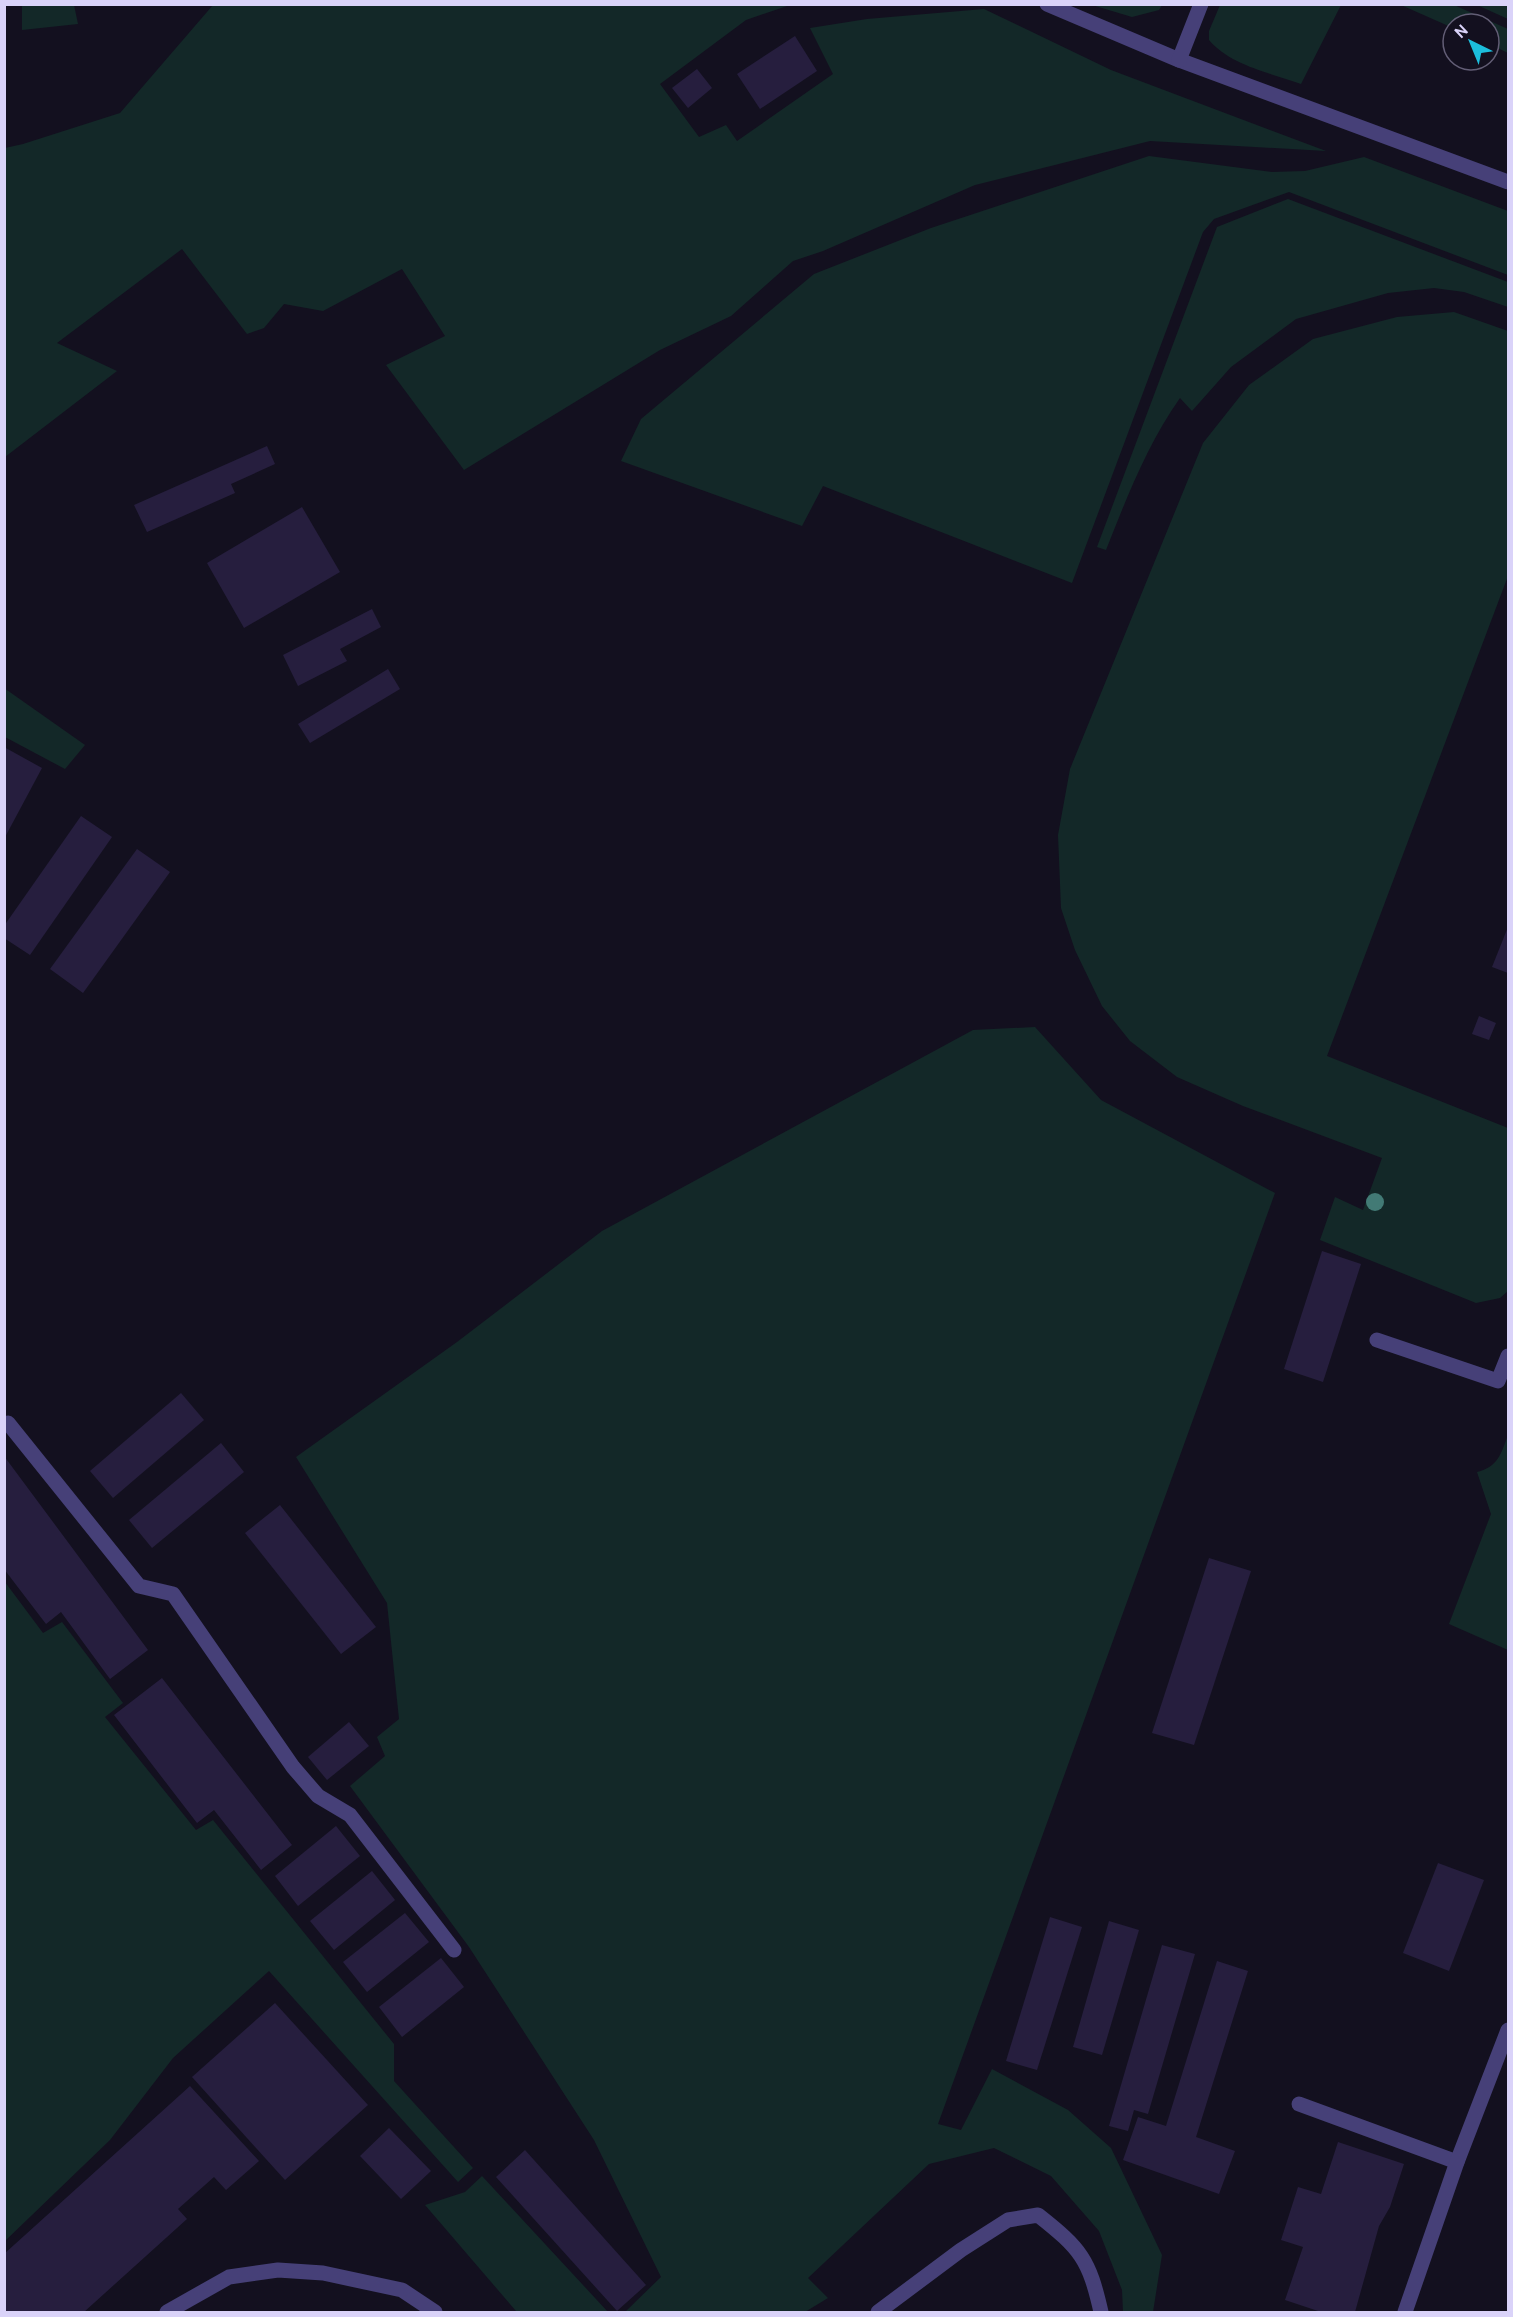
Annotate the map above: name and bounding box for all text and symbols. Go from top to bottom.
north arrow [1441,12,1501,72]
text: N [1451,21,1473,44]

